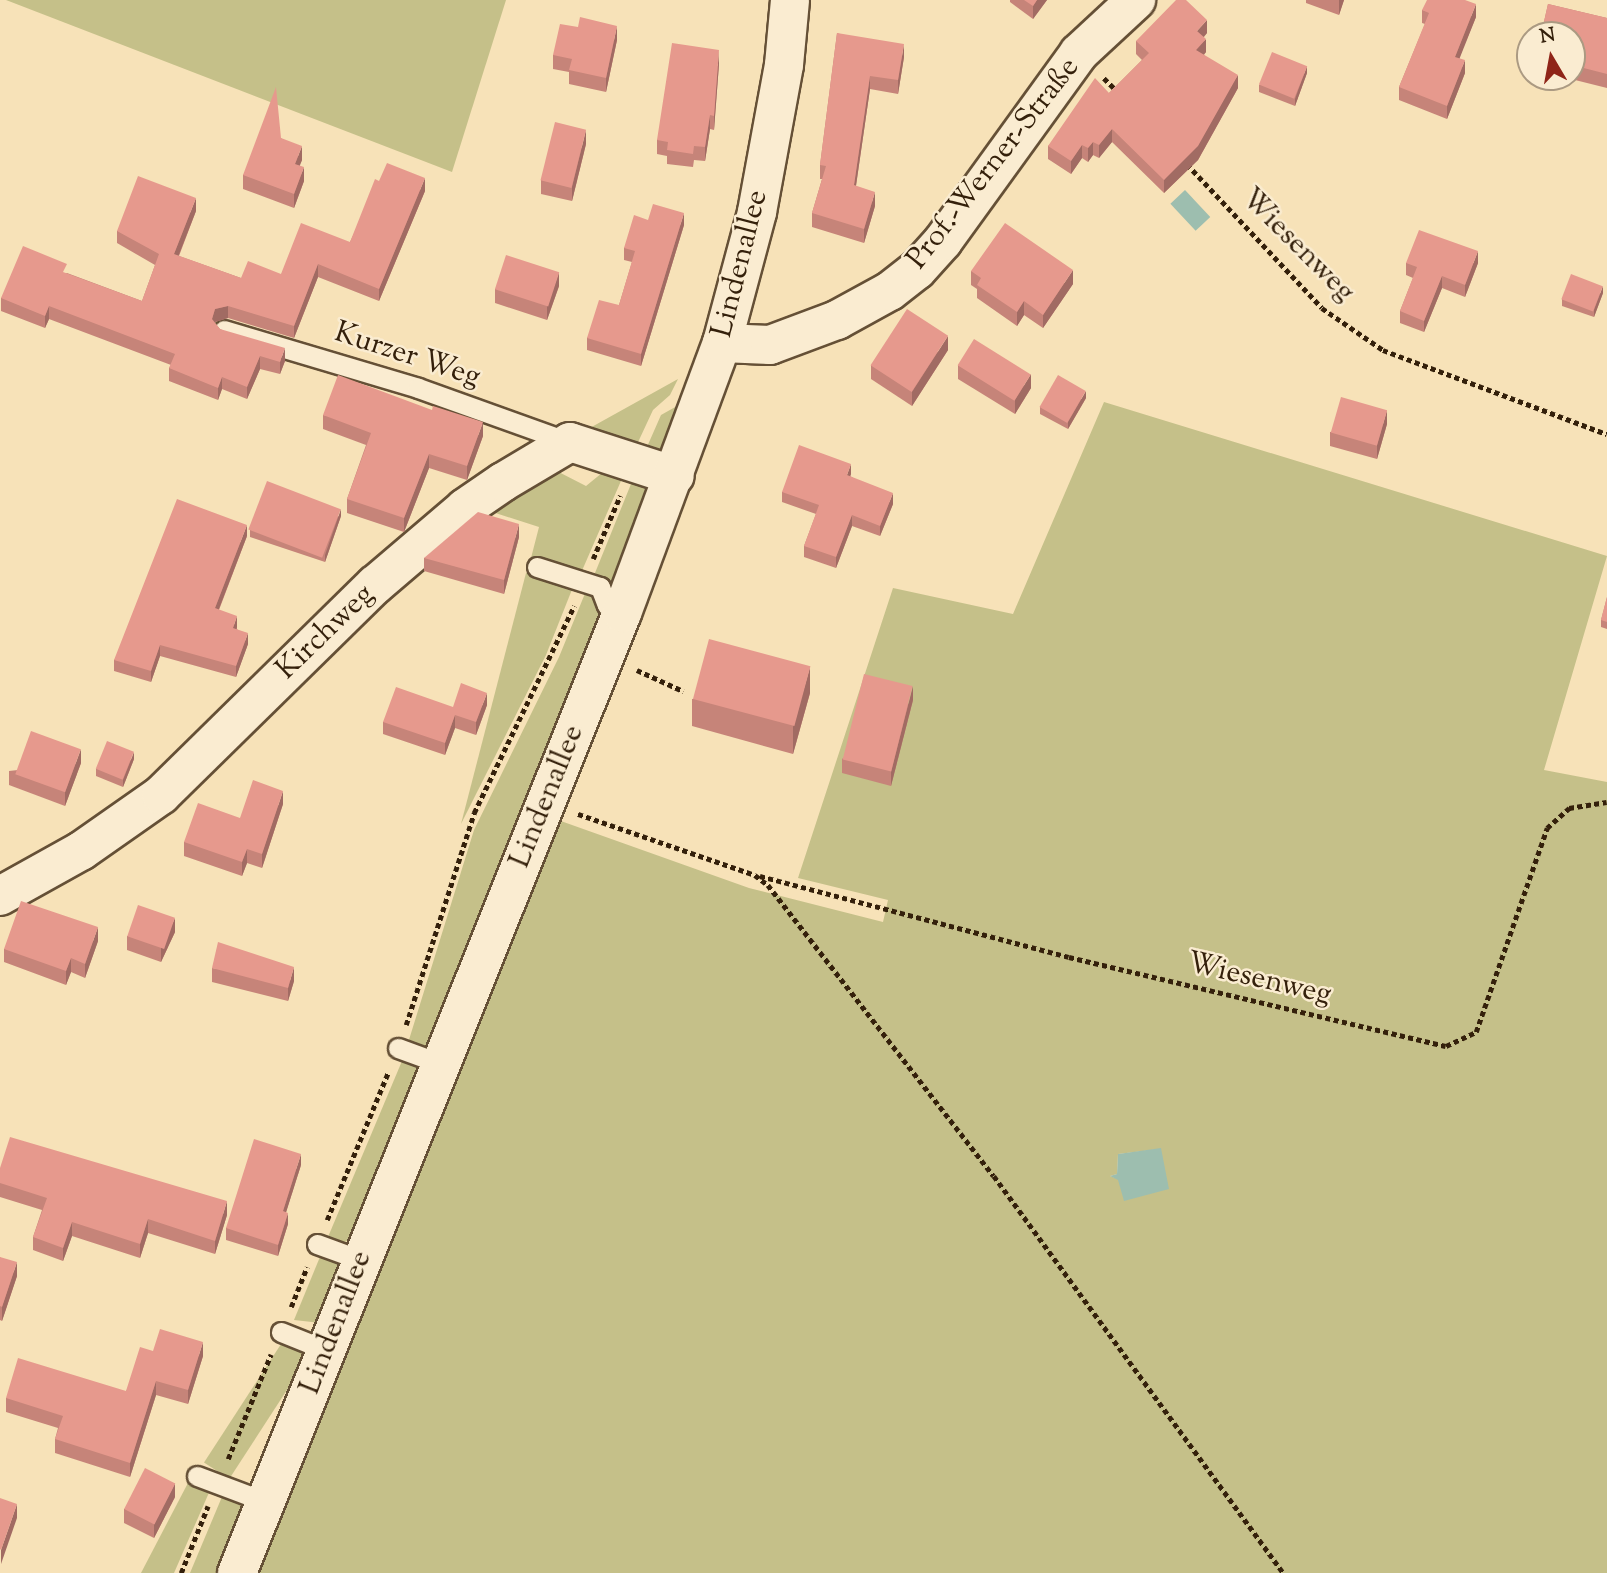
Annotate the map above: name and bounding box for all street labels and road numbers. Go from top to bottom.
street label: Prof.-Werner-Straße [900,51,1088,277]
street label: Wiesenweg [1232,181,1362,311]
street label: Lindenallee [705,187,777,341]
street label: Kurzer Weg [330,316,484,396]
street label: Kirchweg [270,578,382,688]
street label: Lindenallee [503,720,593,874]
street label: Wiesenweg [1183,946,1335,1014]
street label: Lindenallee [293,1246,381,1400]

